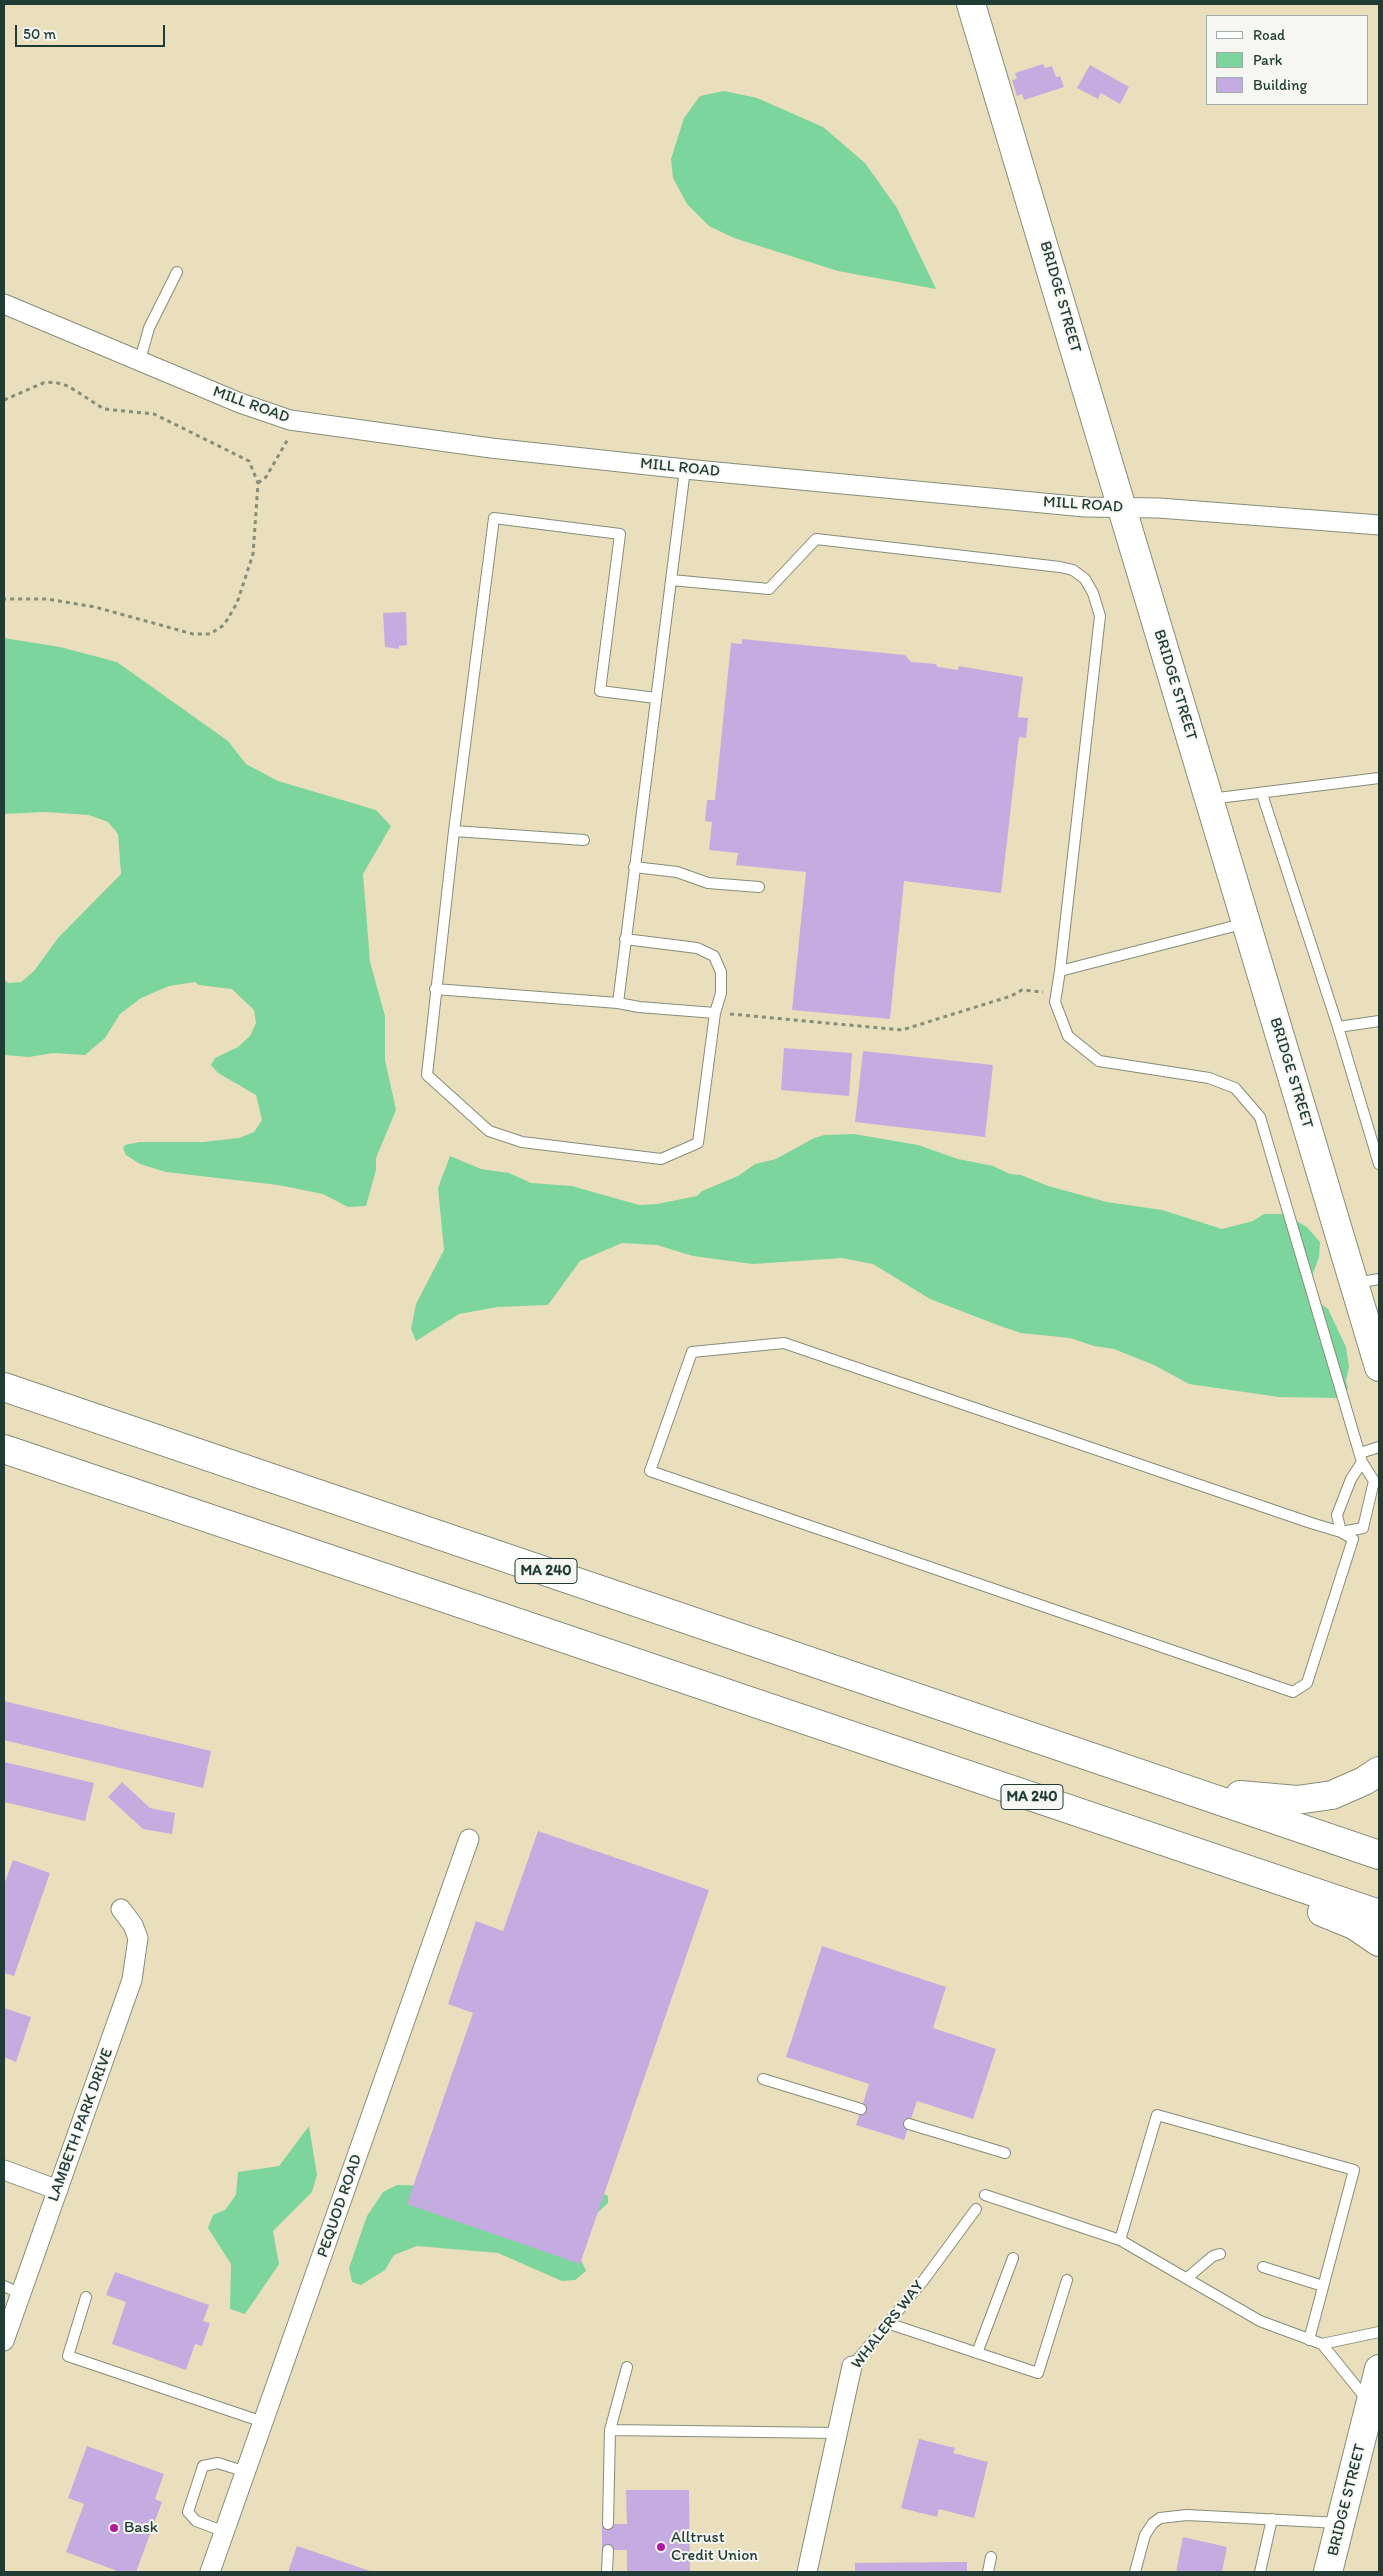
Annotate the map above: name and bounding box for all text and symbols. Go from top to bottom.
scale bar [18,15,168,47]
legend [1206,15,1368,105]
text: 50 m [23,25,56,43]
text: Road [1253,26,1285,44]
text: Park [1253,51,1283,69]
text: Building [1253,76,1307,94]
street label: BRIDGE STREET [1035,239,1085,355]
street label: MILL ROAD [210,382,292,428]
street label: MILL ROAD [639,454,721,482]
street label: MILL ROAD [1042,493,1124,517]
street label: BRIDGE STREET [1149,627,1201,743]
street label: BRIDGE STREET [1265,1015,1317,1131]
road number: MA 240 [515,1558,577,1584]
road number: MA 240 [1001,1784,1063,1810]
street label: LAMBETH PARK DRIVE [44,2046,118,2204]
street label: PEQUOD ROAD [313,2152,367,2260]
street label: WHALERS WAY [847,2277,929,2373]
street label: BRIDGE STREET [1324,2442,1370,2558]
place label: Bask [124,2518,158,2538]
marker: Bask [108,2522,120,2534]
place label: Alltrust Credit Union [671,2528,758,2566]
marker: Alltrust Credit Union [655,2541,667,2553]

